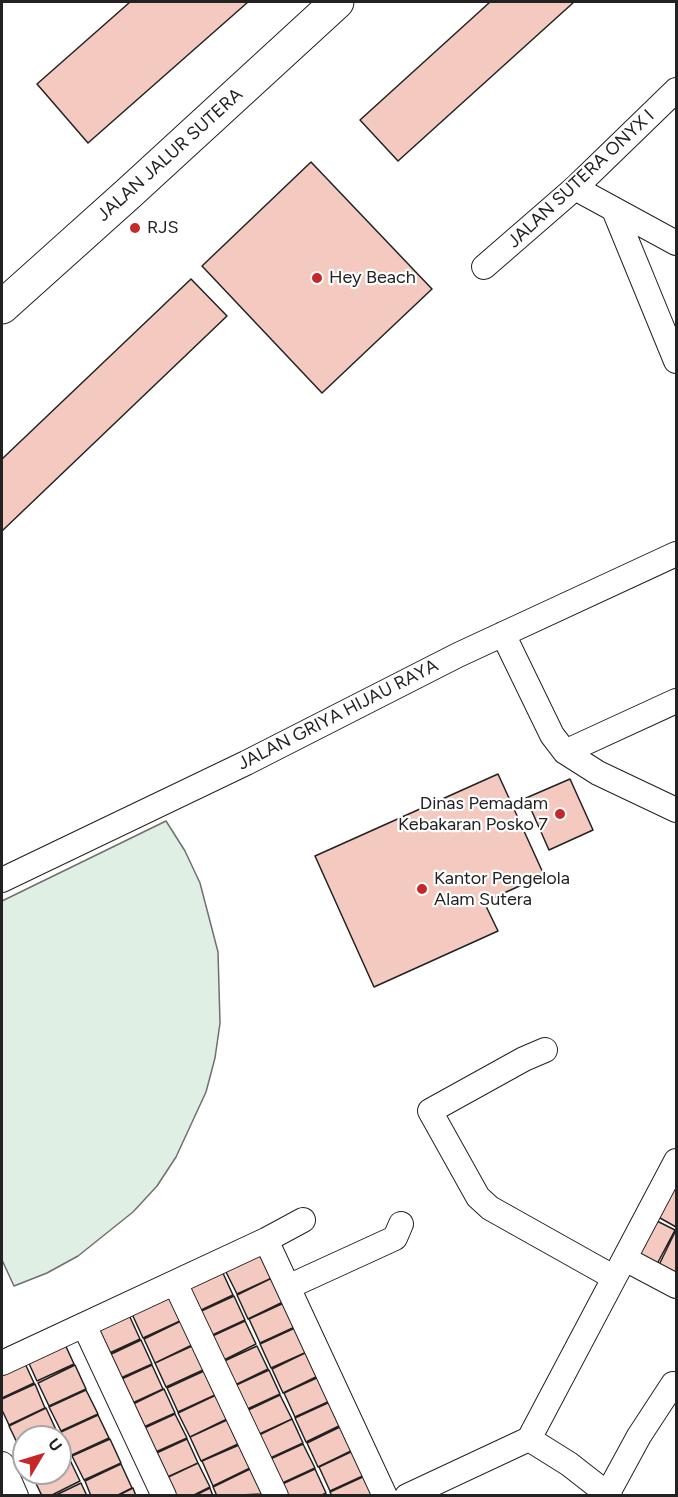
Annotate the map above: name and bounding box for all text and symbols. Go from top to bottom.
street label: JALAN JALUR SUTERA [93,84,247,226]
street label: JALAN SUTERA ONYX I [503,105,659,253]
place label: RJS [147,217,179,239]
marker: RJS [128,221,142,235]
place label: Hey Beach [329,267,416,289]
marker: Hey Beach [310,271,324,285]
street label: JALAN GRIYA HIJAU RAYA [234,655,442,775]
place label: Dinas Pemadam Kebakaran Posko 7 [398,793,548,836]
marker: Dinas Pemadam Kebakaran Posko 7 [553,807,567,821]
place label: Kantor Pengelola Alam Sutera [434,868,570,910]
marker: Kantor Pengelola Alam Sutera [415,882,429,896]
north arrow [12,1425,72,1485]
text: U [44,1435,66,1455]

